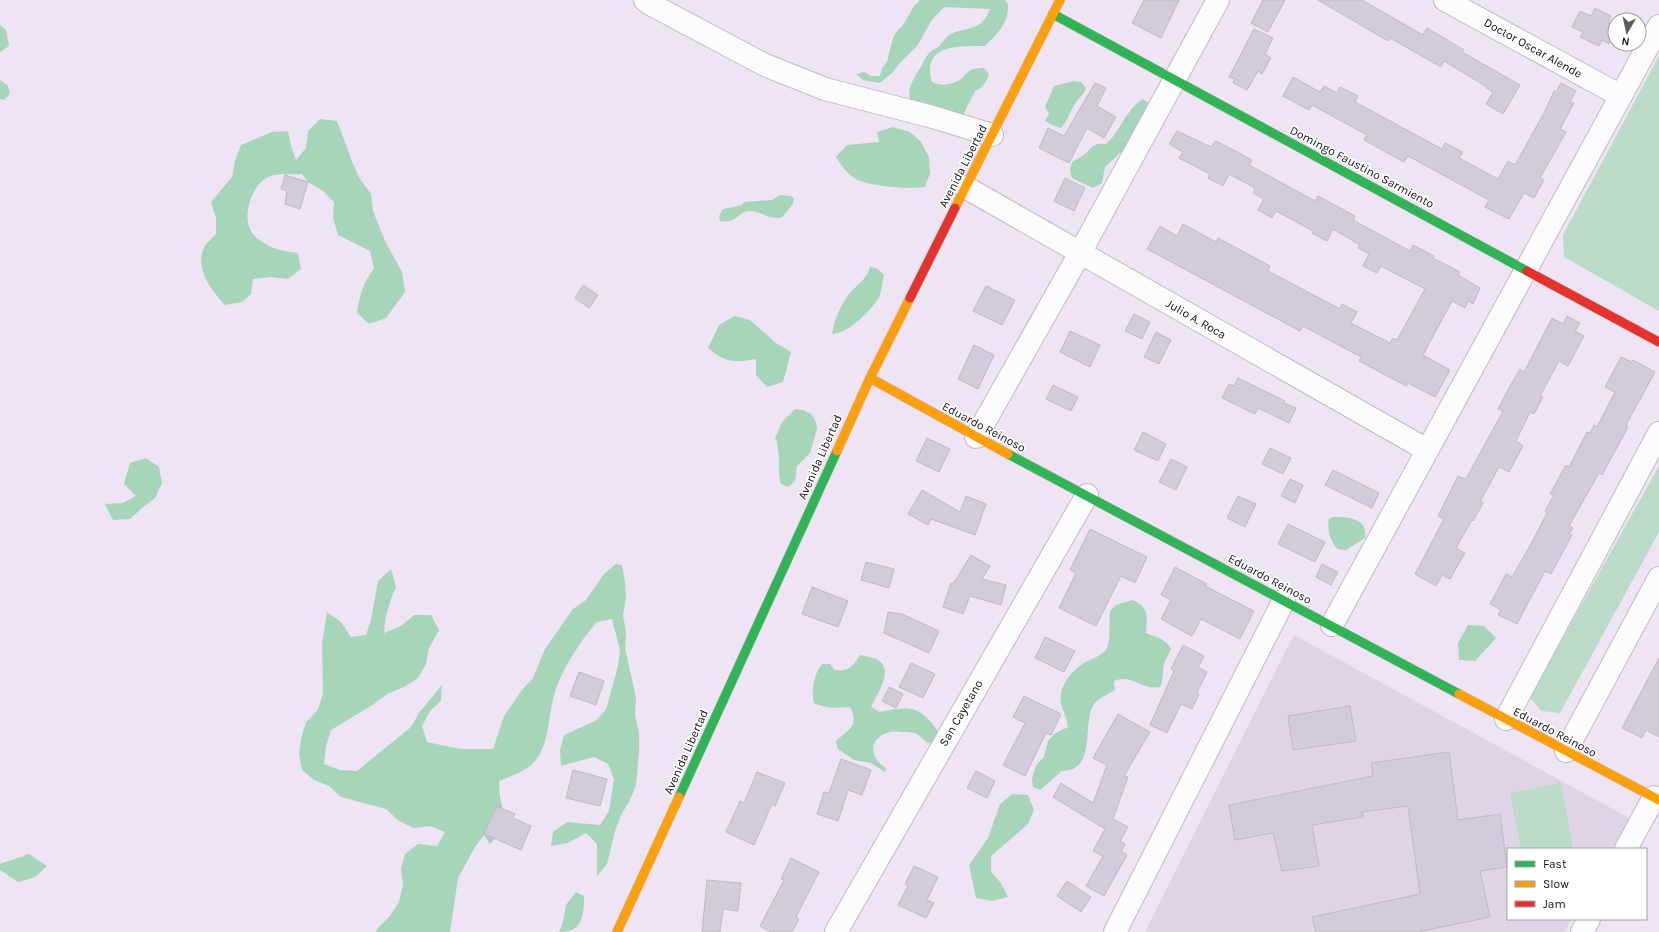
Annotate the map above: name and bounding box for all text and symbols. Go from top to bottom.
north arrow [1607,12,1647,52]
street label: Doctor Oscar Alende [1482,15,1584,81]
text: N [1621,34,1630,48]
street label: Avenida Libertad [936,122,990,210]
street label: Domingo Faustino Sarmiento [1288,123,1436,211]
street label: Julio A. Roca [1163,296,1229,342]
street label: Eduardo Reinoso [940,399,1028,455]
street label: Avenida Libertad [795,412,845,502]
street label: Eduardo Reinoso [1226,551,1314,607]
street label: San Cayetano [936,677,986,749]
street label: Eduardo Reinoso [1511,704,1599,760]
street label: Avenida Libertad [661,707,711,797]
legend [1507,848,1647,920]
text: Fast [1543,857,1567,871]
text: Slow [1543,877,1569,891]
text: Jam [1543,897,1566,911]

